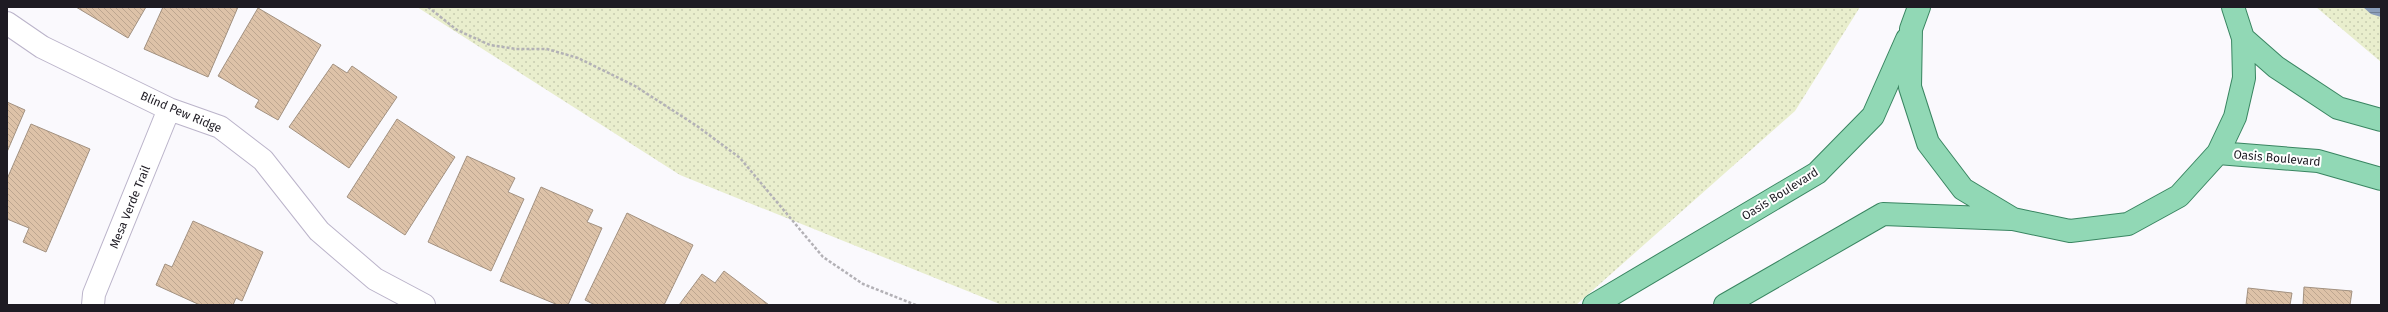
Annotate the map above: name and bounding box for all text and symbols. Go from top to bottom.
street label: Blind Pew Ridge [138,89,224,135]
street label: Oasis Boulevard [2233,147,2321,169]
street label: Mesa Verde Trail [107,163,153,251]
street label: Oasis Boulevard [1739,165,1821,223]

